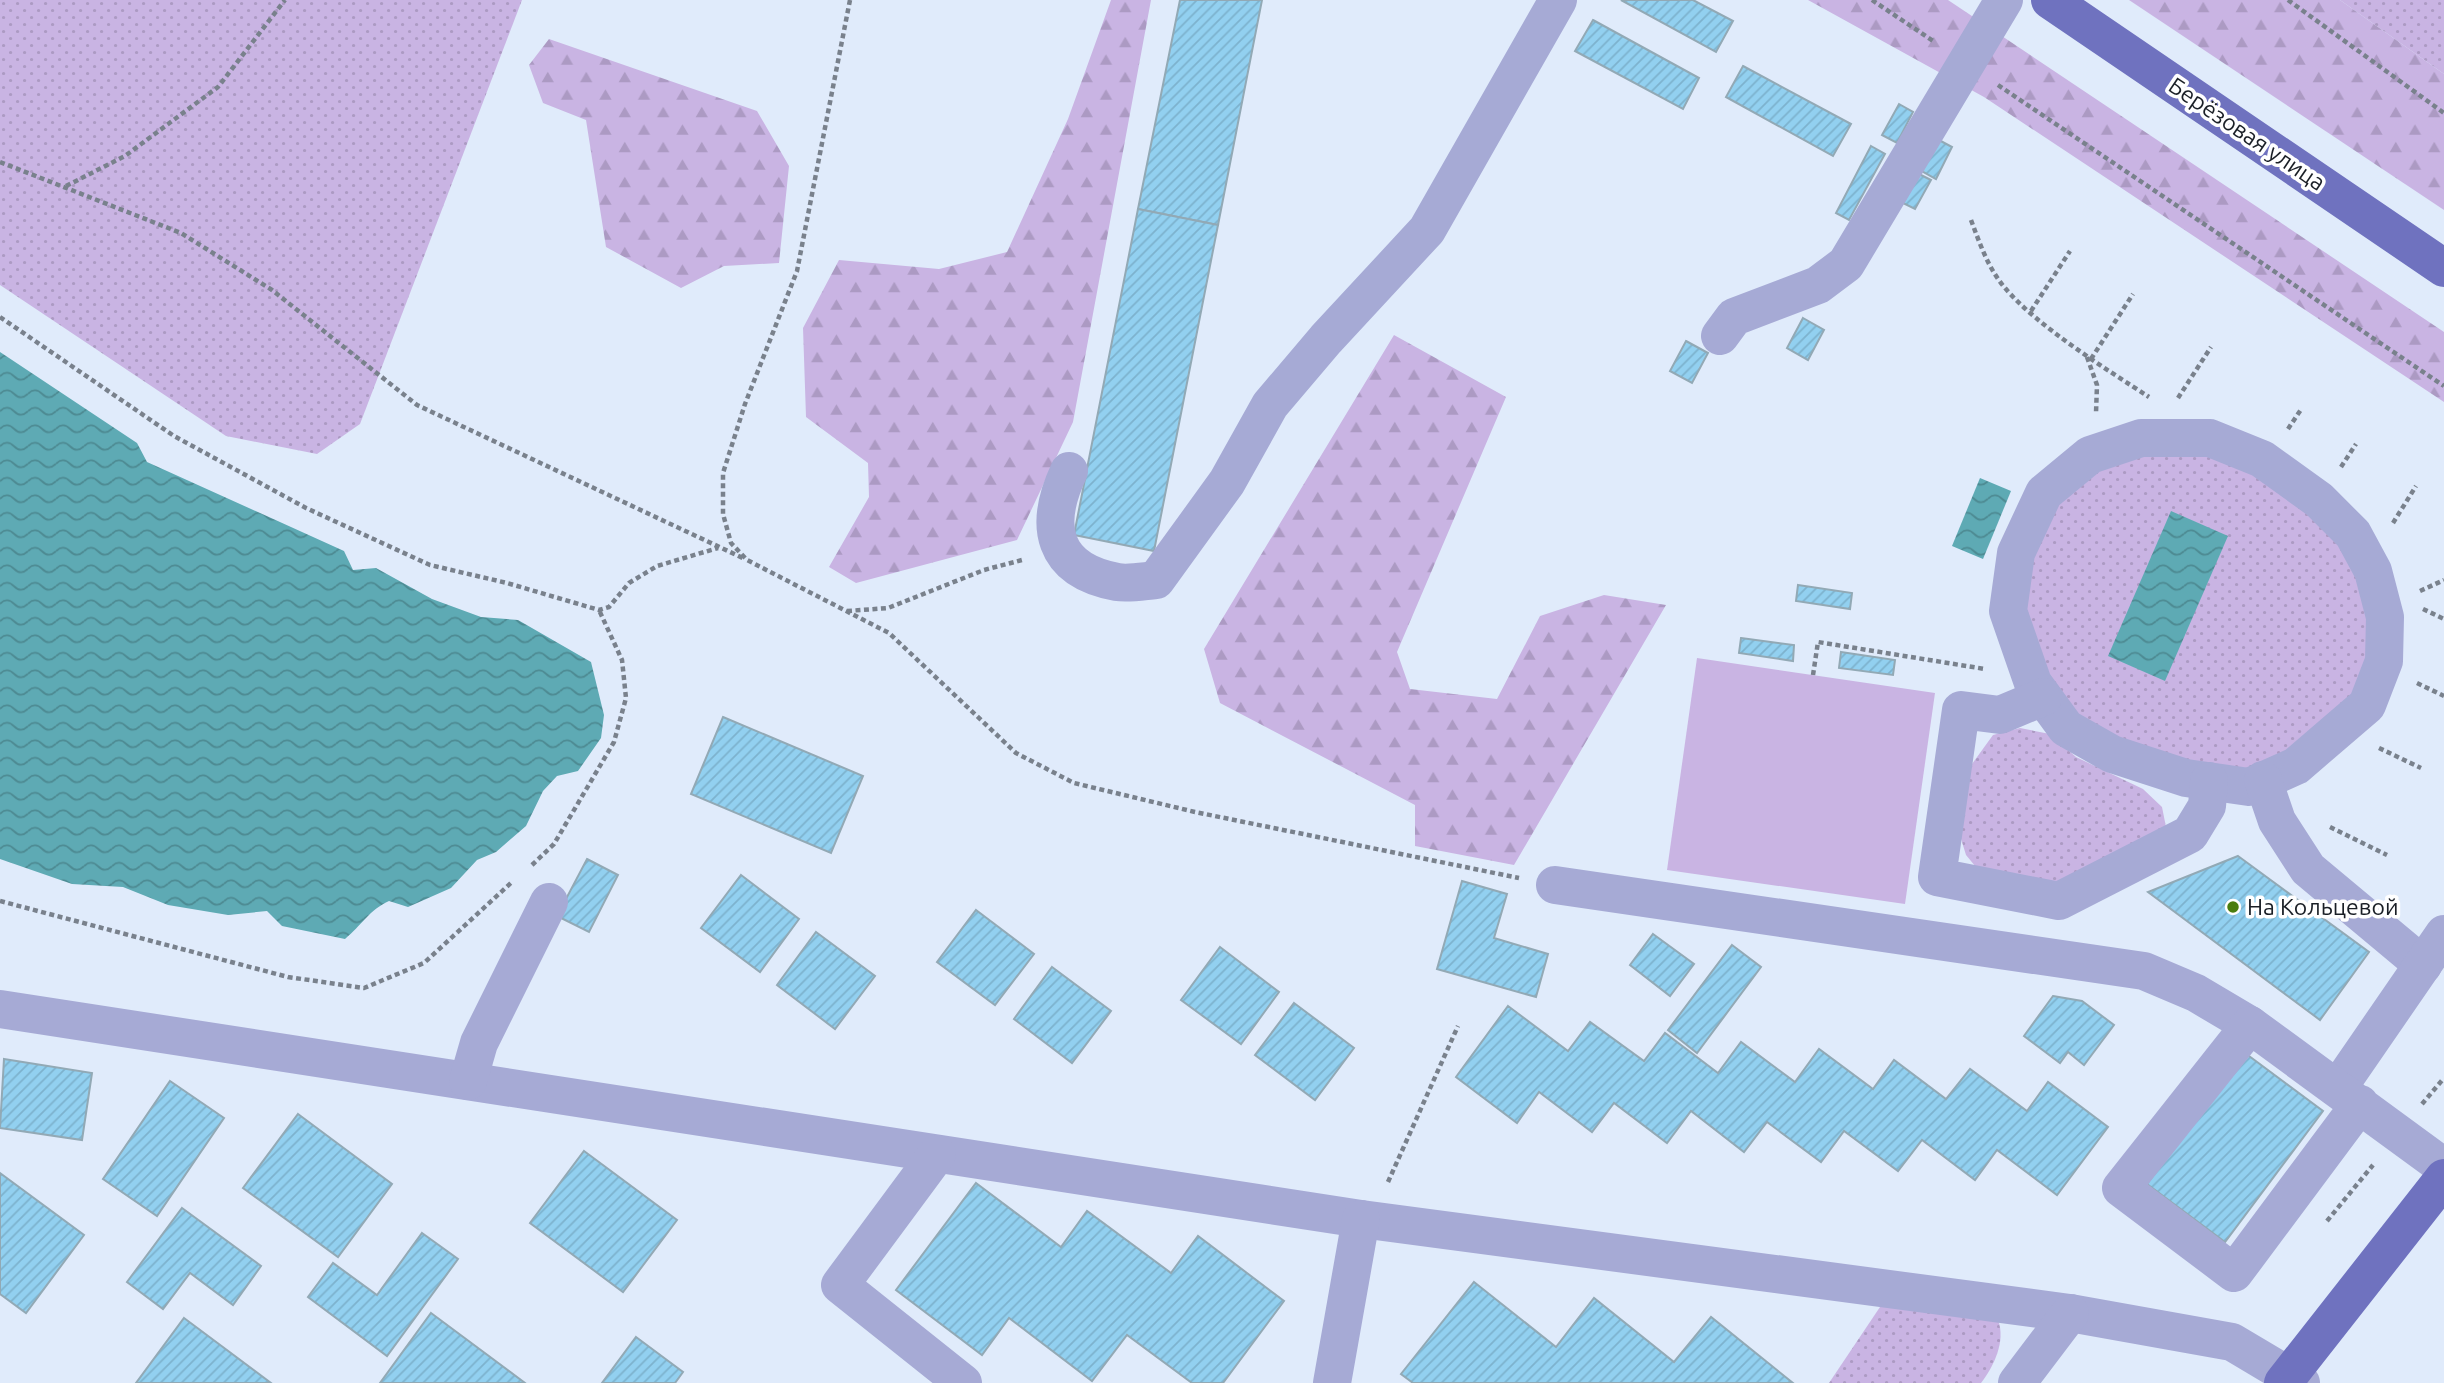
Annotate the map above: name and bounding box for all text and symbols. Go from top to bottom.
street label: Берёзовая улица [2165,72,2330,195]
place label: На Кольцевой [2247,894,2399,919]
marker: На Кольцевой [2225,899,2241,915]

